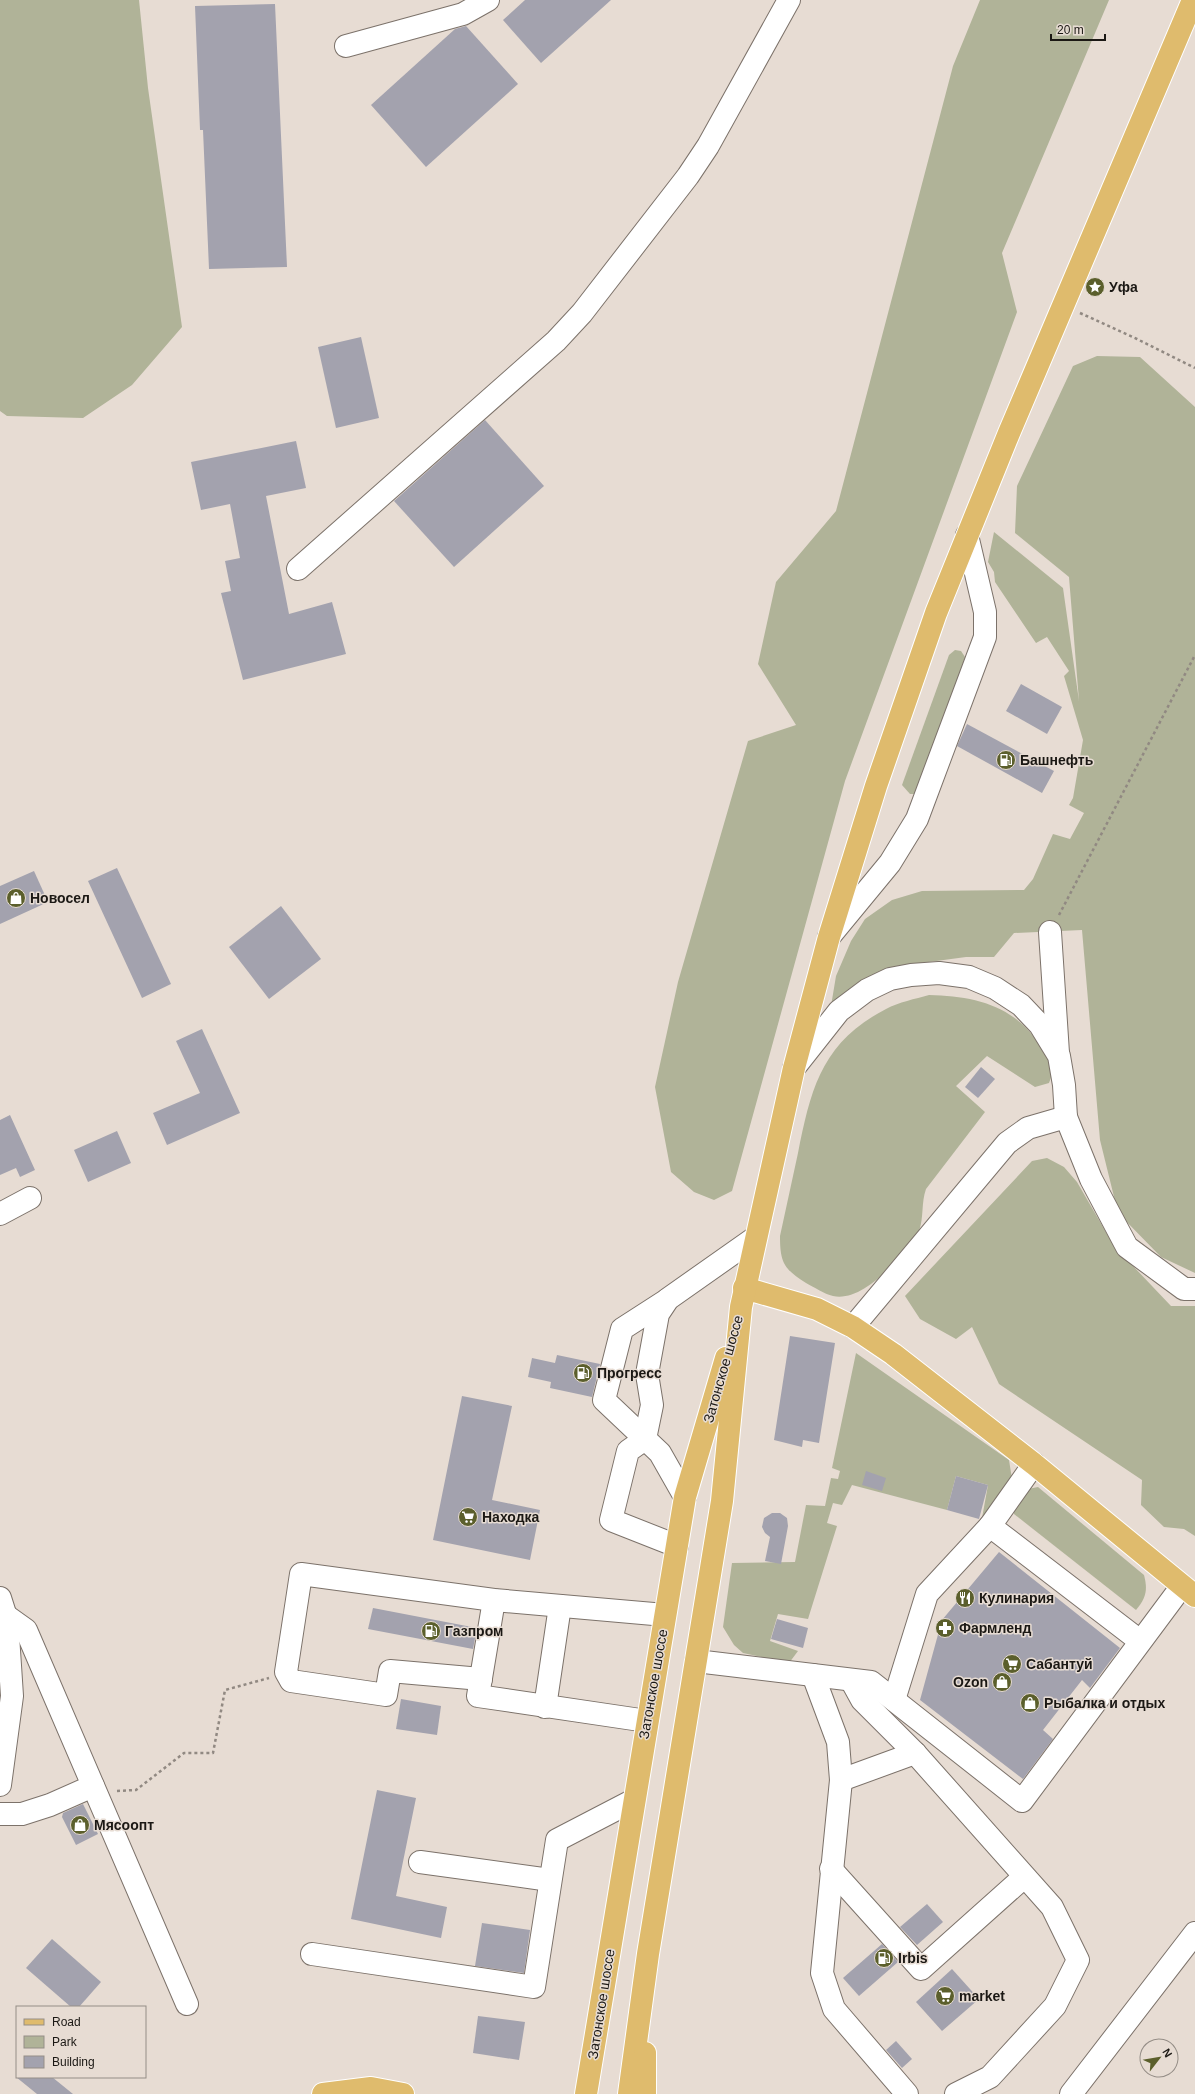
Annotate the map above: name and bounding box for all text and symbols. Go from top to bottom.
scale bar [1051,16,1105,42]
text: 20 m [1057,23,1084,37]
place icon: Уфа [1084,276,1106,298]
place label: Уфа [1109,279,1138,295]
fuel station icon: Башнефть [995,749,1017,771]
place label: Башнефть [1020,752,1094,768]
shop icon: Новосел [5,887,27,909]
place label: Новосел [30,890,90,906]
street label: Затонское шоссе [700,1313,746,1425]
fuel station icon: Прогресс [572,1362,594,1384]
place label: Прогресс [597,1365,662,1381]
supermarket icon: Находка [457,1506,479,1528]
place label: Находка [482,1509,540,1525]
restaurant icon: Кулинария [954,1587,976,1609]
place label: Кулинария [979,1590,1054,1606]
pharmacy icon: Фармленд [934,1617,956,1639]
fuel station icon: Газпром [420,1620,442,1642]
place label: Фармленд [959,1620,1031,1636]
place label: Газпром [445,1623,503,1639]
street label: Затонское шоссе [635,1628,671,1740]
supermarket icon: Сабантуй [1001,1653,1023,1675]
place label: Сабантуй [1026,1656,1093,1672]
shop icon: Ozon [991,1671,1013,1693]
place label: Ozon [953,1674,988,1690]
shop icon: Рыбалка и отдых [1019,1692,1041,1714]
place label: Рыбалка и отдых [1044,1695,1166,1711]
shop icon: Мясоопт [69,1814,91,1836]
place label: Мясоопт [94,1817,154,1833]
fuel station icon: Irbis [873,1947,895,1969]
street label: Затонское шоссе [584,1948,618,2060]
place label: Irbis [898,1950,928,1966]
supermarket icon: market [934,1985,956,2007]
place label: market [959,1988,1005,2004]
legend [16,2006,146,2078]
text: Road [52,2015,81,2029]
text: Park [52,2035,78,2049]
north arrow [1139,2038,1179,2078]
text: N [1160,2046,1175,2059]
text: Building [52,2055,95,2069]

